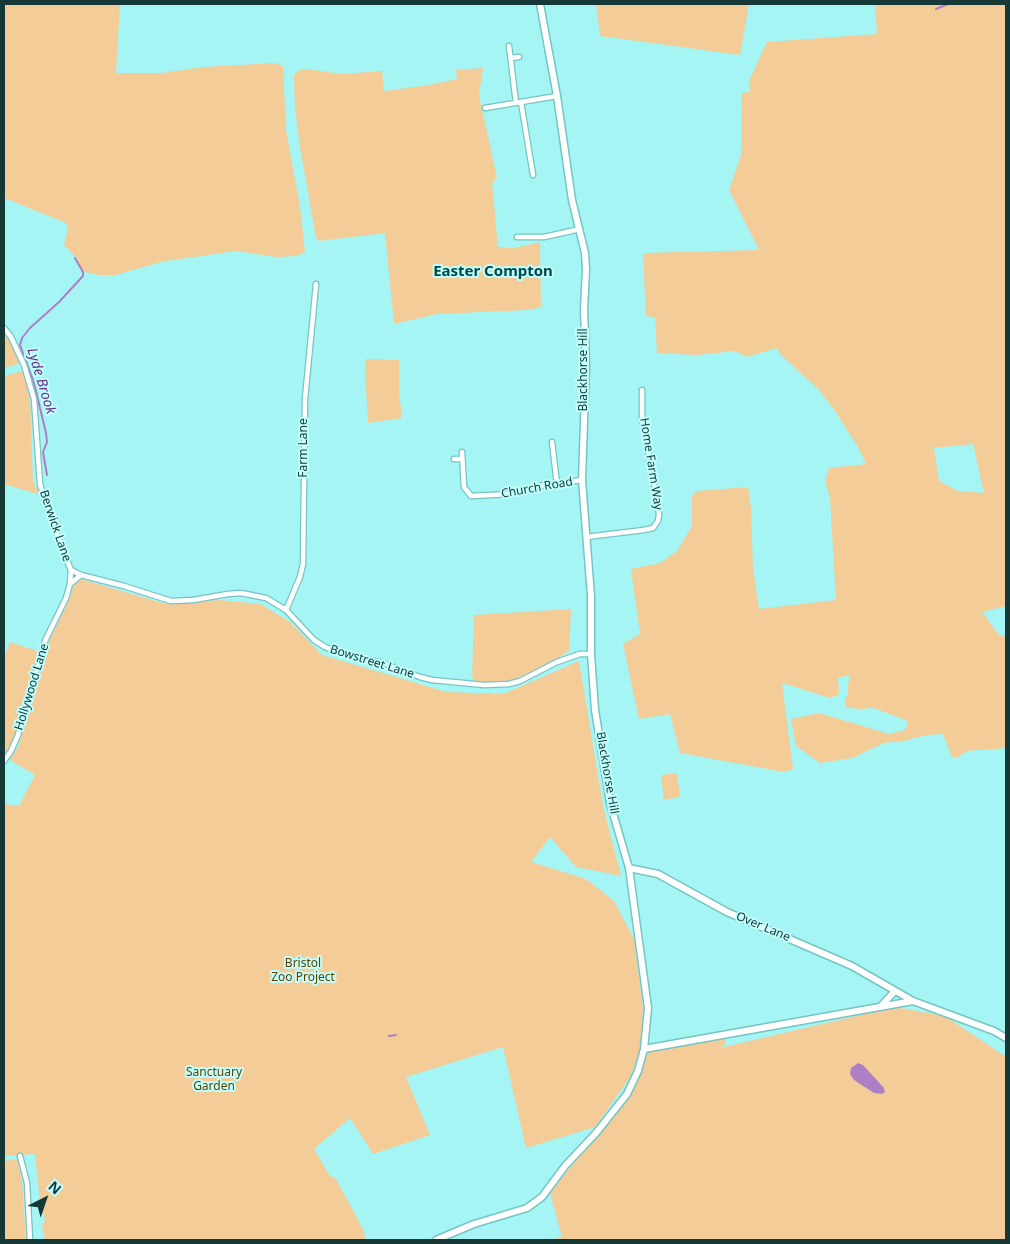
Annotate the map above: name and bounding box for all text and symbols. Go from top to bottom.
district label: Easter Compton [433,263,553,281]
street label: Blackhorse Hill [577,328,591,412]
water label: Lyde Brook [23,346,59,416]
street label: Home Farm Way [637,417,665,511]
street label: Farm Lane [297,418,311,478]
street label: Church Road [500,475,574,501]
street label: Berwick Lane [36,488,74,564]
street label: Hollywood Lane [12,642,52,732]
street label: Bowstreet Lane [328,642,416,682]
street label: Blackhorse Hill [593,731,621,815]
street label: Over Lane [734,909,792,945]
park label: Bristol Zoo Project [271,957,335,985]
park label: Sanctuary Garden [186,1066,242,1094]
north arrow [20,1174,70,1224]
text: N [45,1176,66,1198]

